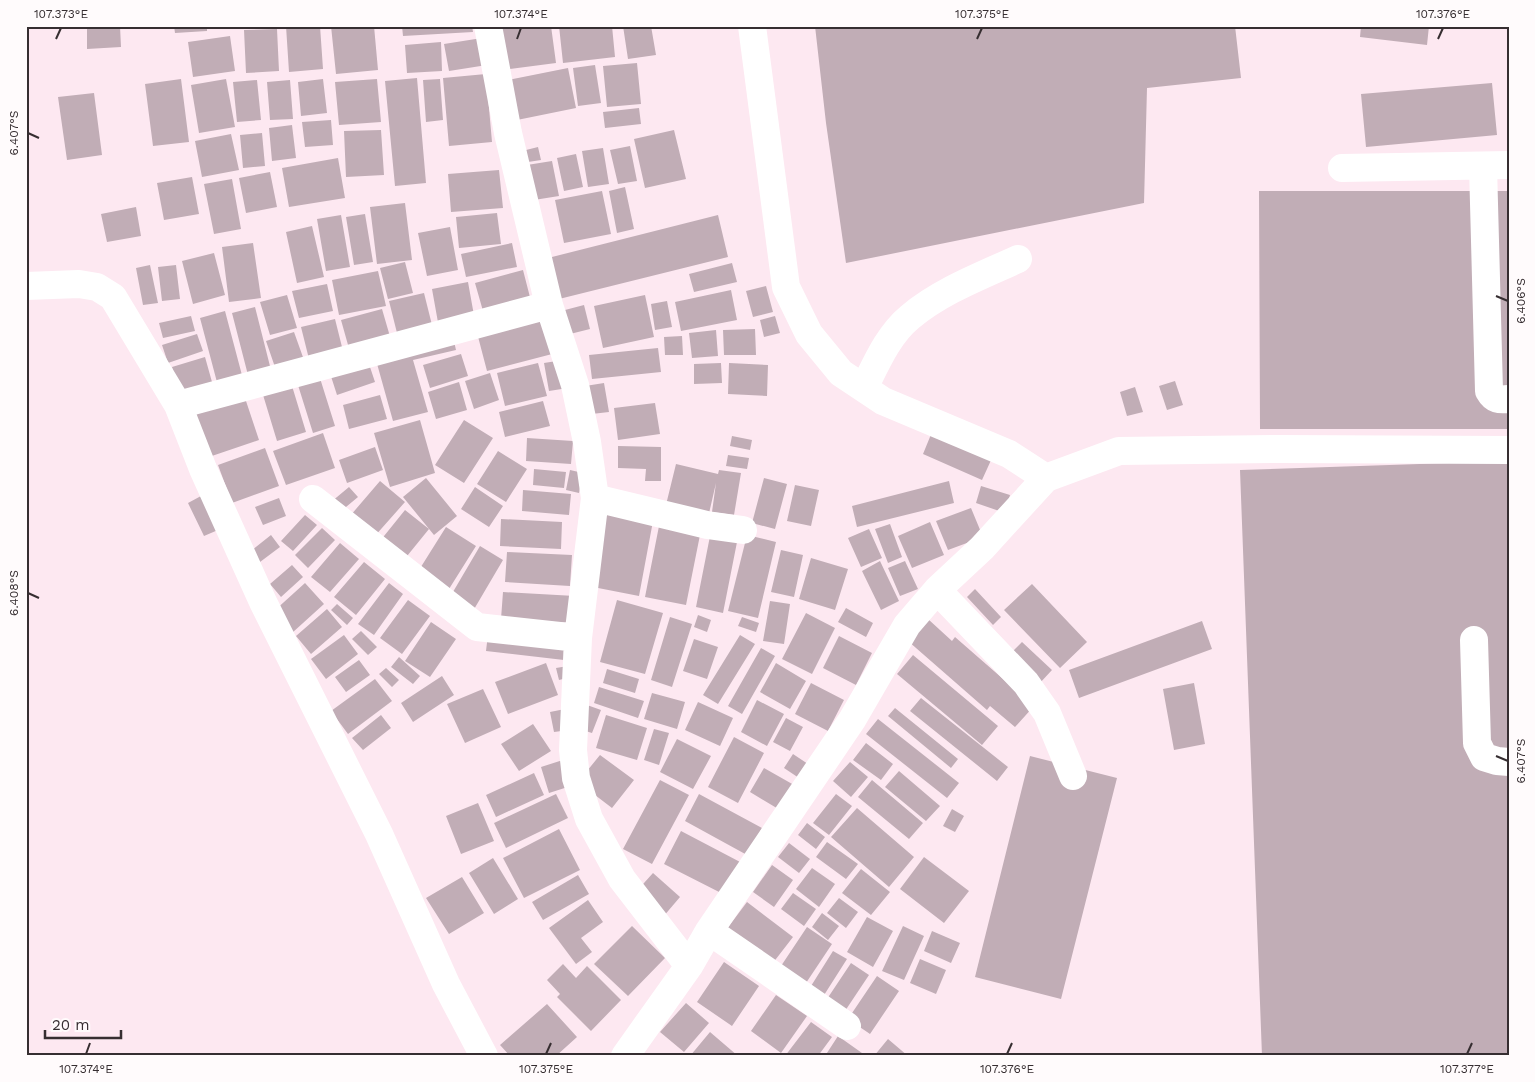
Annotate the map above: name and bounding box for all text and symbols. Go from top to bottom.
text: 107.373°E [34,7,88,21]
text: 107.374°E [494,7,548,21]
text: 107.375°E [955,7,1009,21]
text: 107.376°E [1416,7,1470,21]
text: 6.407°S [7,111,21,155]
text: 6.406°S [1514,278,1528,324]
text: 6.408°S [7,570,21,616]
text: 6.407°S [1514,739,1528,783]
scale bar [45,1007,121,1039]
text: 20 m [52,1016,90,1034]
text: 107.374°E [59,1062,113,1076]
text: 107.375°E [519,1062,573,1076]
text: 107.376°E [980,1062,1034,1076]
text: 107.377°E [1440,1062,1494,1076]

